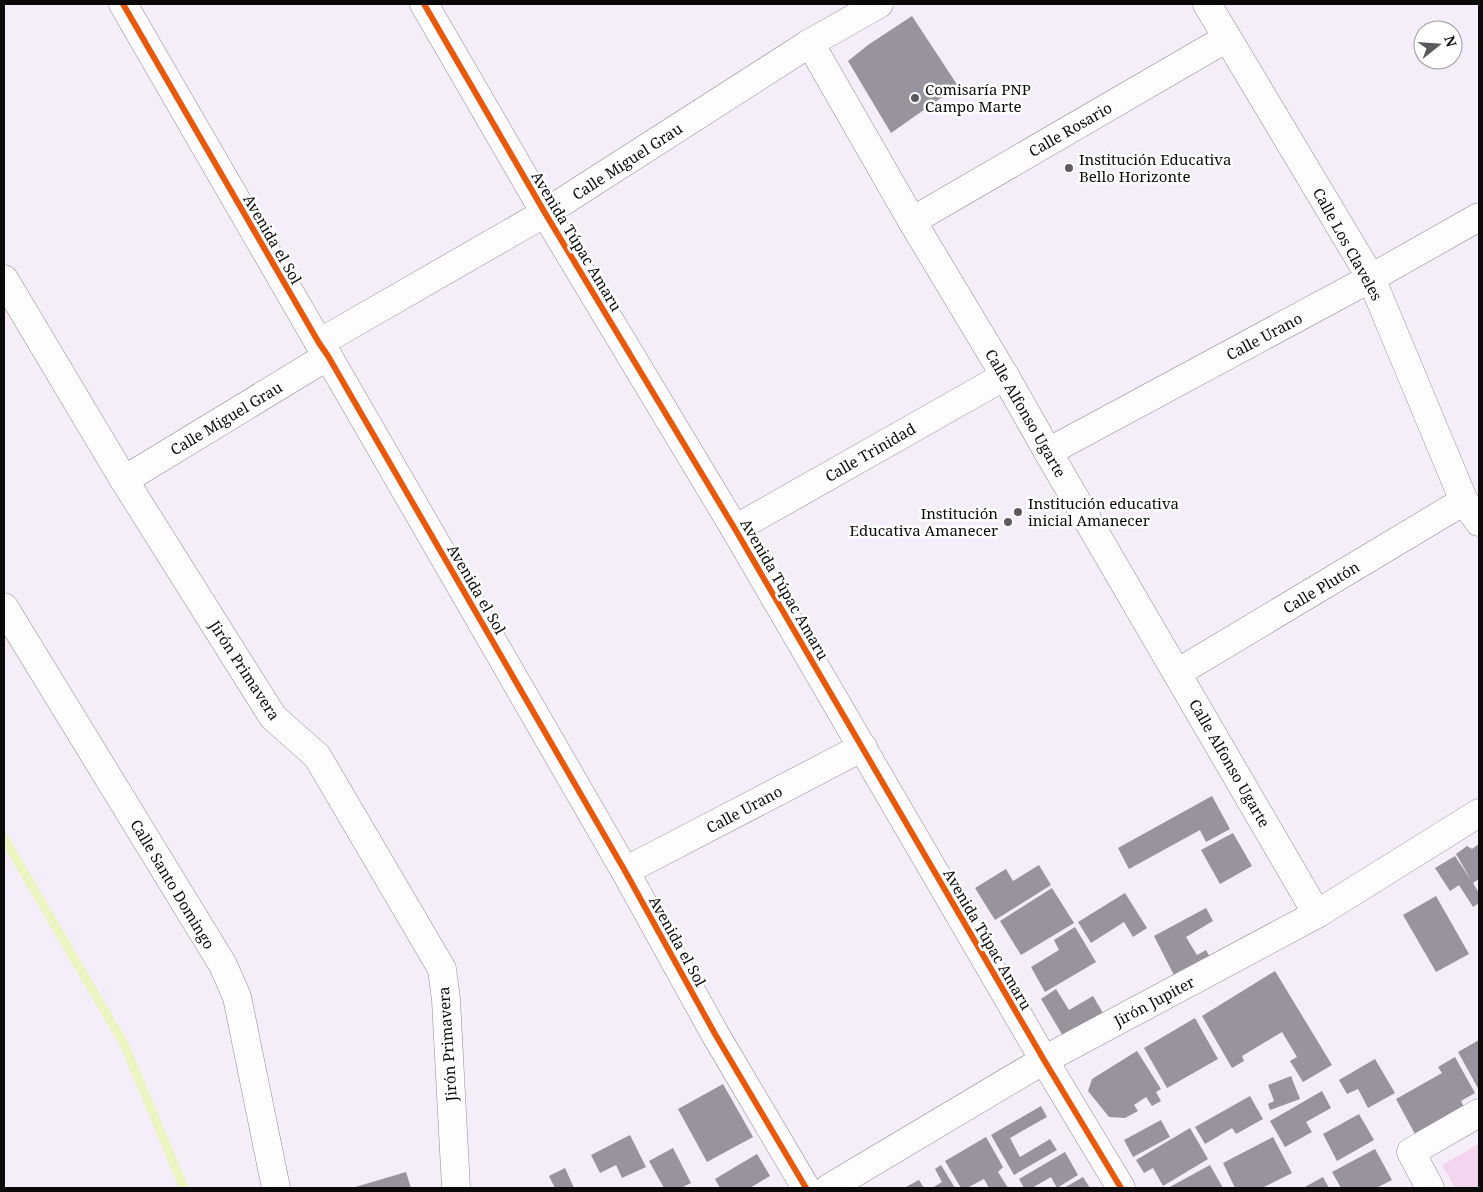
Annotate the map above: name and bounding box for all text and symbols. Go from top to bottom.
north arrow [1413,20,1463,70]
text: N [1440,33,1462,49]
place label: Comisaría PNP Campo Marte [925,79,1031,116]
marker: Comisaría PNP Campo Marte [909,92,921,104]
street label: Calle Rosario [1025,97,1115,161]
street label: Calle Miguel Grau [568,118,686,204]
place label: Institución Educativa Bello Horizonte [1079,149,1231,186]
marker: Institución Educativa Bello Horizonte [1063,162,1075,174]
street label: Avenida Túpac Amaru [527,167,627,315]
street label: Calle Los Claveles [1309,184,1387,304]
street label: Avenida el Sol [239,190,307,288]
street label: Calle Urano [1223,308,1305,364]
street label: Calle Alfonso Ugarte [981,345,1071,481]
street label: Calle Miguel Grau [166,376,286,459]
street label: Calle Trinidad [821,418,919,486]
place label: Institución educativa inicial Amanecer [1028,493,1179,530]
place label: Institución Educativa Amanecer [850,503,998,540]
marker: Institución educativa inicial Amanecer [1012,506,1024,518]
street label: Avenida Túpac Amaru [736,515,834,664]
marker: Institución Educativa Amanecer [1002,516,1014,528]
street label: Avenida el Sol [443,540,511,638]
street label: Calle Plutón [1279,556,1363,618]
street label: Jirón Primavera [205,616,285,724]
street label: Calle Alfonso Ugarte [1185,695,1275,831]
street label: Calle Urano [703,781,785,837]
street label: Calle Santo Domingo [126,815,220,953]
street label: Avenida Túpac Amaru [939,865,1037,1014]
street label: Avenida el Sol [645,892,711,990]
street label: Jirón Jupiter [1109,971,1198,1031]
street label: Jirón Primavera [433,986,461,1103]

